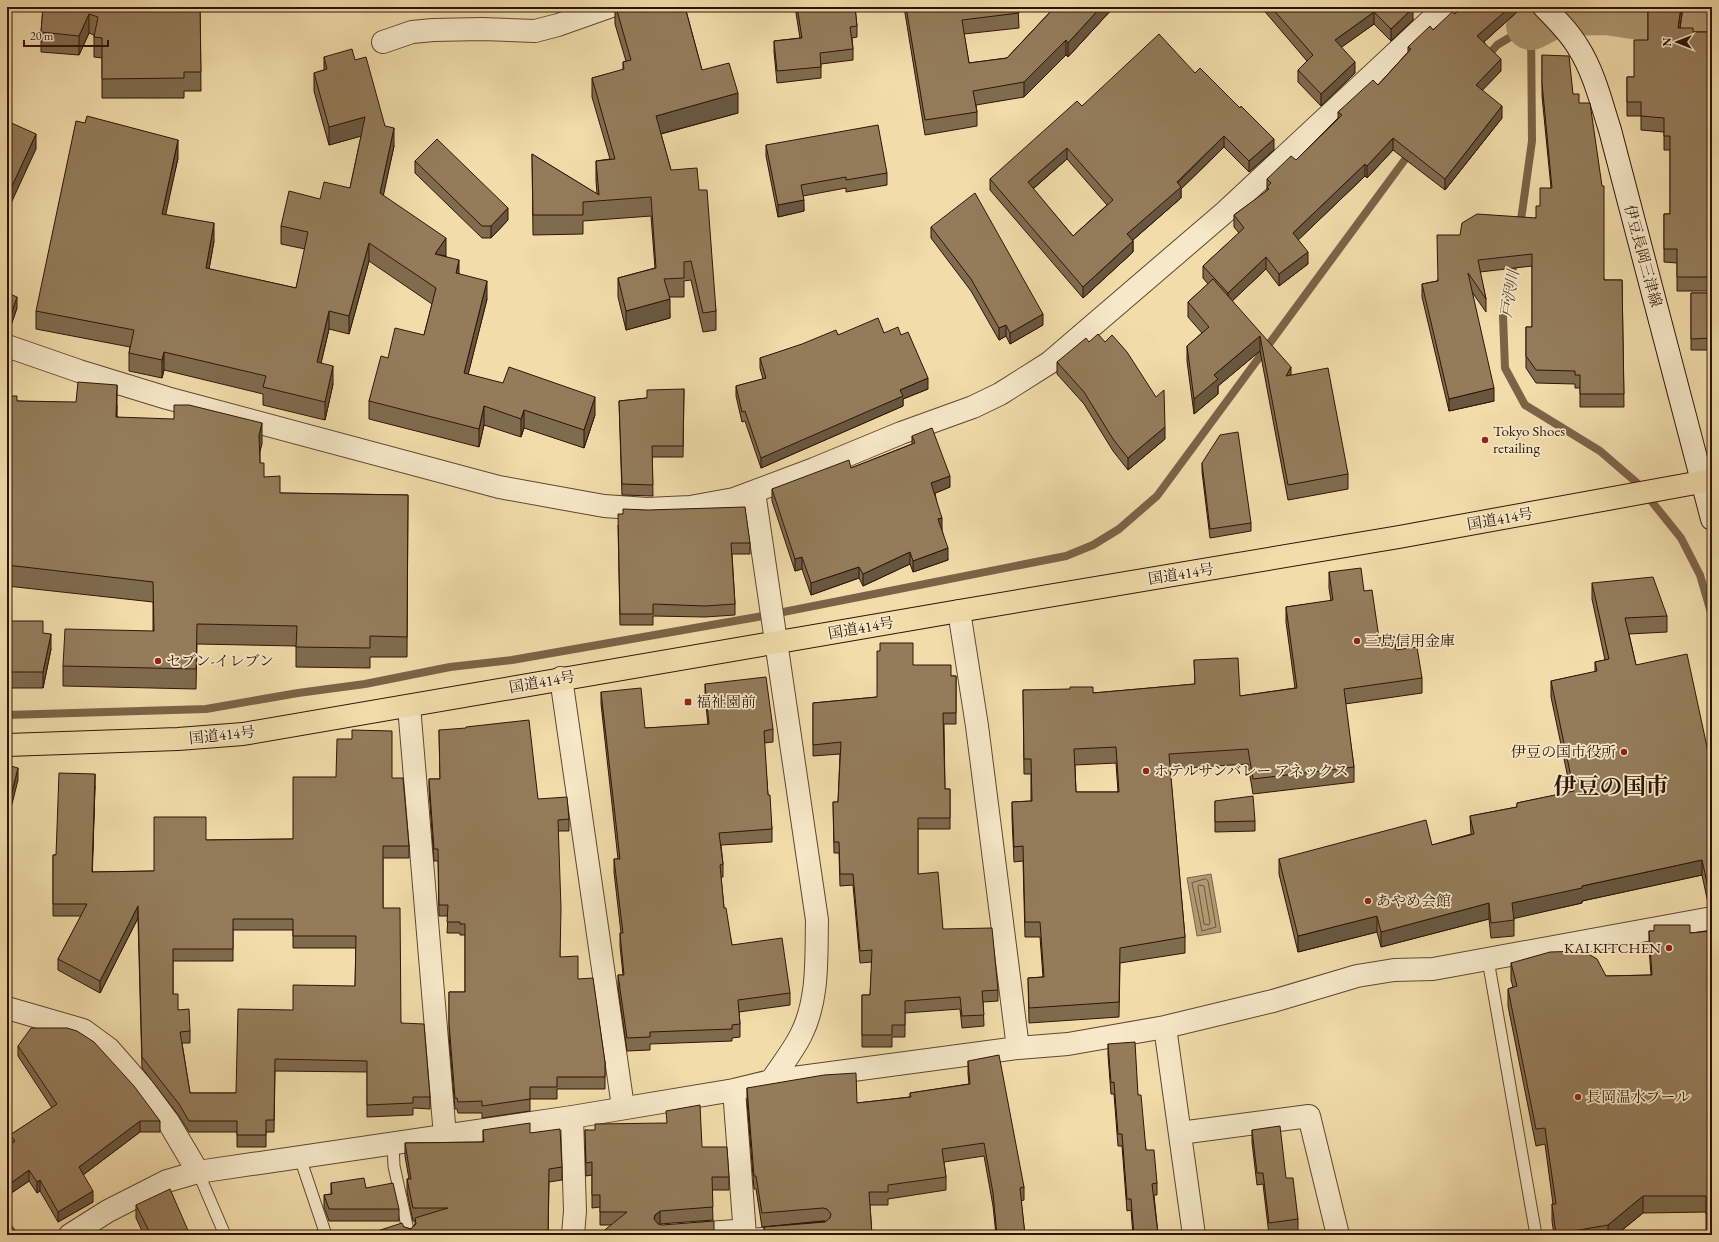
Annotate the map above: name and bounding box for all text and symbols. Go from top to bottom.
scale bar [24,22,108,48]
north arrow [1657,22,1697,62]
text: 20 m [30,28,54,44]
text: N [1660,37,1674,46]
street label: 伊豆長岡三津線 [1621,203,1666,309]
water label: 戸沢川 [1495,267,1524,319]
place label: Tokyo Shoes retailing [1493,421,1565,457]
marker: Tokyo Shoes retailing [1480,435,1490,445]
street label: 国道414号 [1465,503,1534,534]
street label: 国道414号 [1147,559,1215,588]
street label: 国道414号 [826,612,895,643]
place label: 三島信用金庫 [1365,631,1455,650]
marker: 三島信用金庫 [1352,636,1362,646]
place label: セブン-イレブン [166,651,274,670]
marker: セブン-イレブン [153,656,163,666]
street label: 国道414号 [507,666,576,697]
place label: 福祉園前 [696,692,756,711]
marker: 福祉園前 [683,697,693,707]
street label: 国道414号 [188,722,256,747]
place label: 伊豆の国市役所 [1511,742,1616,761]
marker: 伊豆の国市役所 [1619,747,1629,757]
place label: ホテルサンバレー アネックス [1154,761,1349,780]
marker: ホテルサンバレー アネックス [1141,766,1151,776]
district label: 伊豆の国市 [1554,771,1669,801]
place label: あやめ会館 [1376,891,1451,910]
marker: あやめ会館 [1363,896,1373,906]
place label: KAI KITCHEN [1564,938,1661,957]
marker: KAI KITCHEN [1664,943,1674,953]
place label: 長岡温水プール [1586,1087,1690,1106]
marker: 長岡温水プール [1573,1092,1583,1102]

